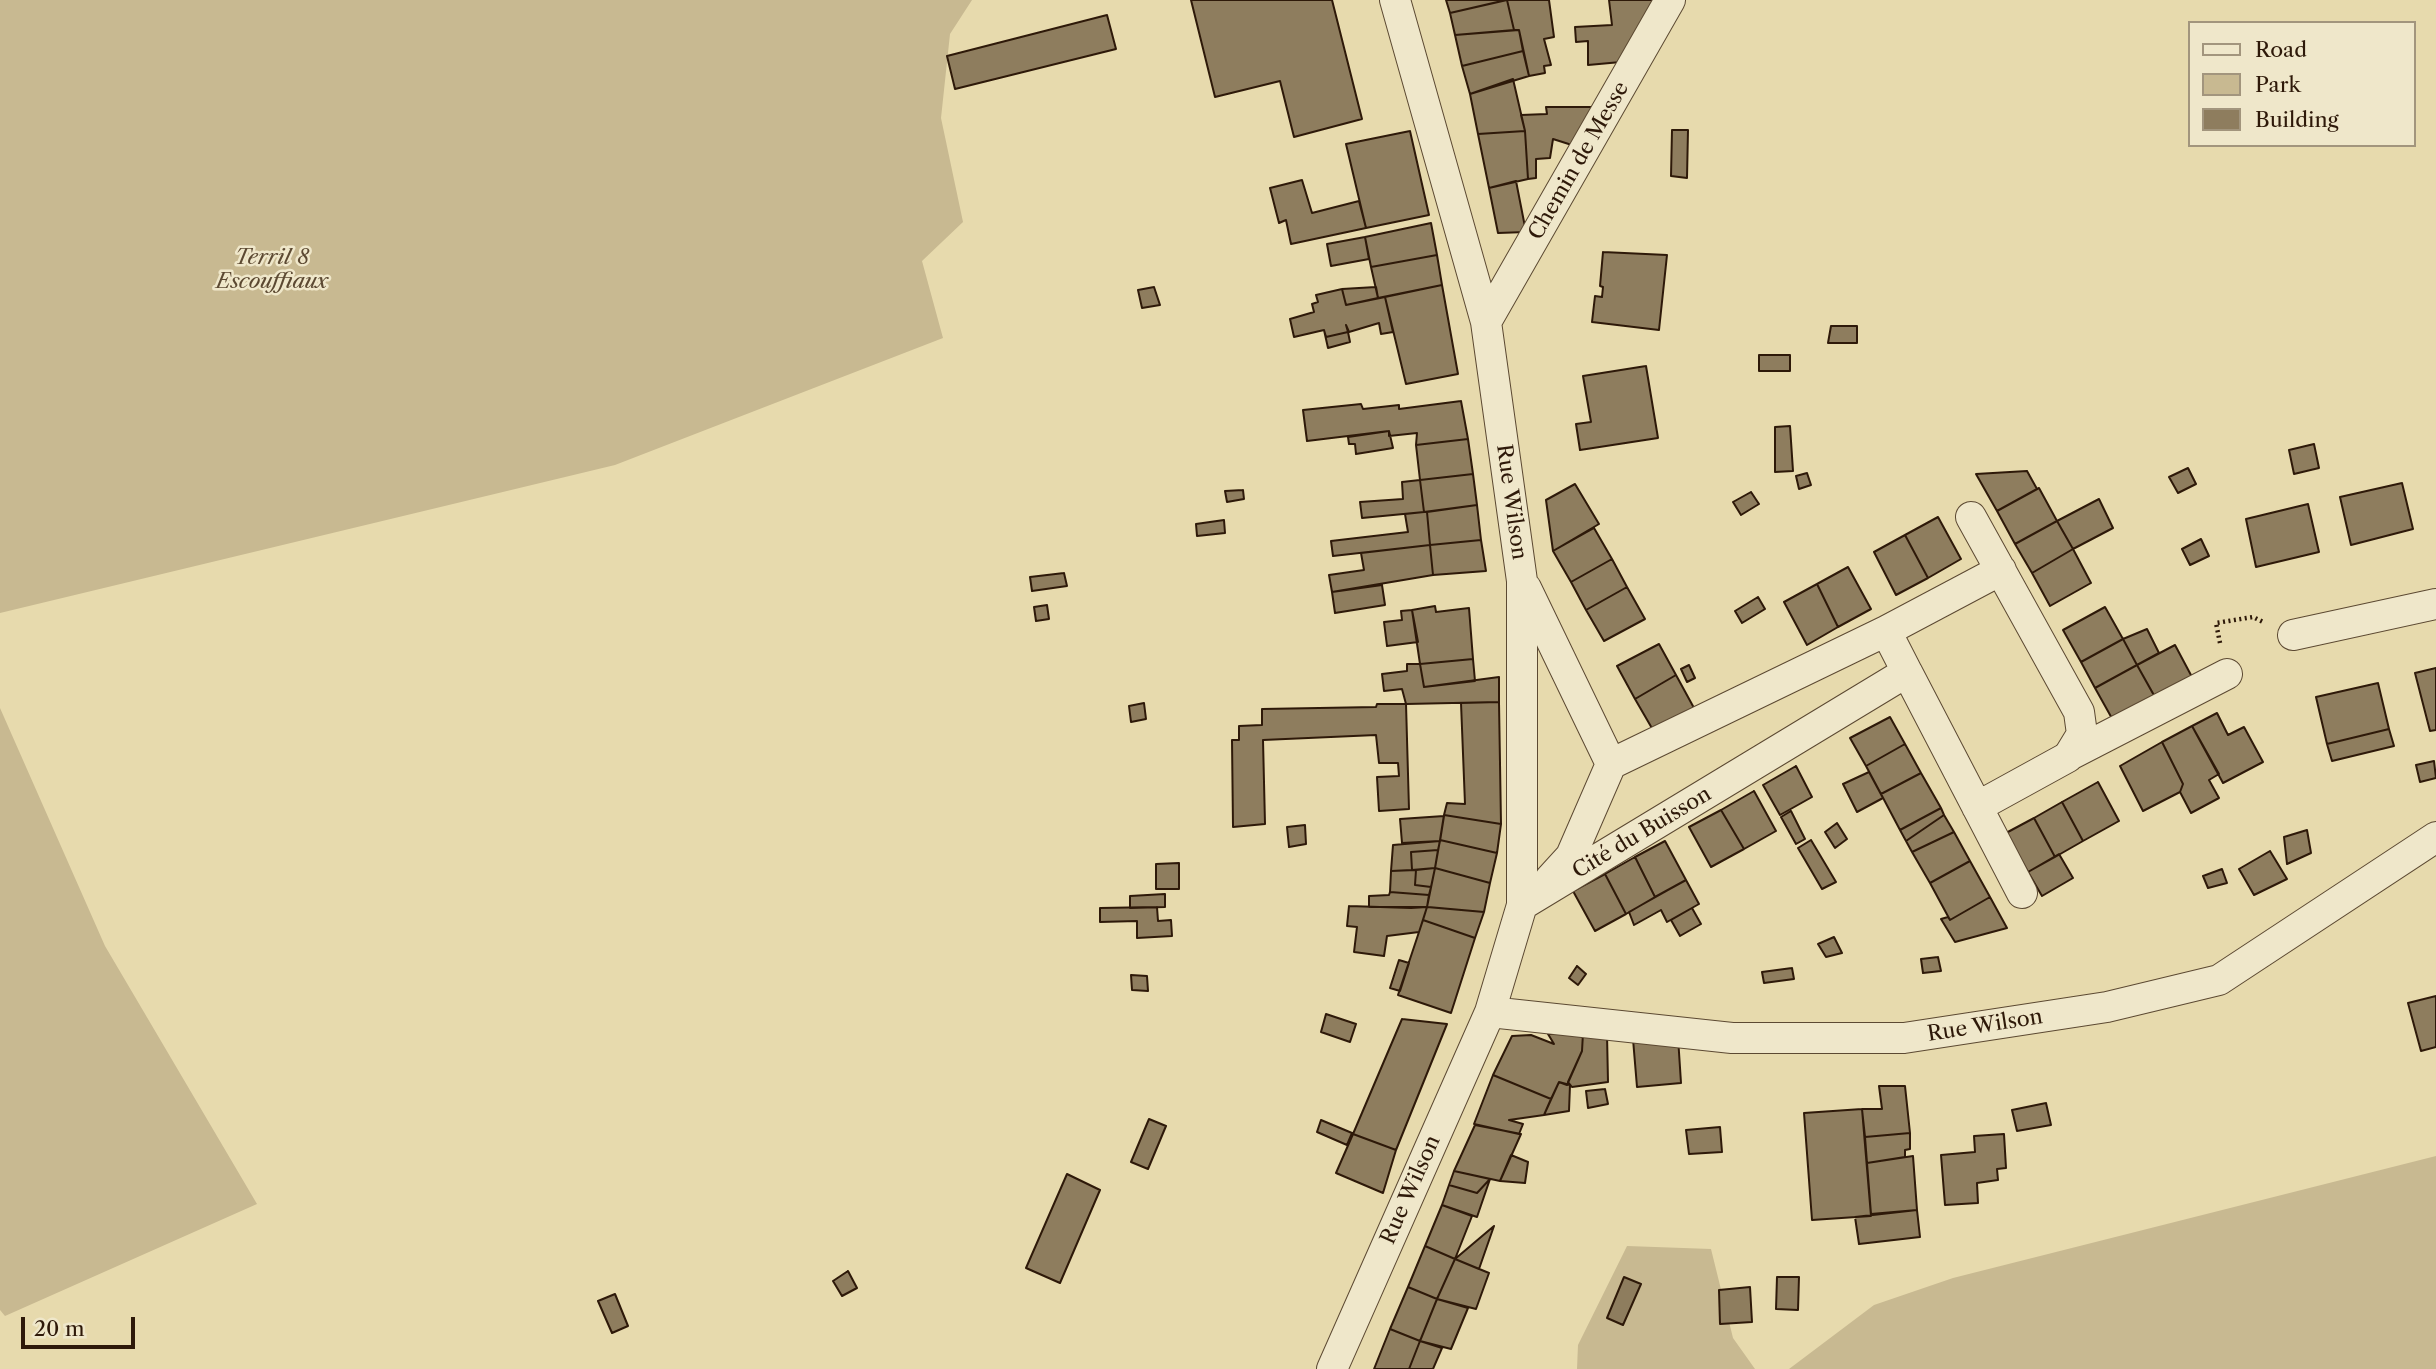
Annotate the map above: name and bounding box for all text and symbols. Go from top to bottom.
legend [2188,21,2415,147]
text: Road [2255,37,2307,62]
text: Park [2255,72,2301,97]
street label: Chemin de Messe [1523,77,1635,245]
text: Building [2255,107,2339,132]
park label: Terril 8 Escouffiaux [216,245,328,295]
street label: Rue Wilson [1490,443,1532,561]
street label: Cité du Buisson [1568,782,1716,884]
street label: Rue Wilson [1926,1004,2044,1048]
street label: Rue Wilson [1376,1132,1446,1248]
scale bar [24,1302,138,1346]
text: 20 m [34,1316,85,1341]

